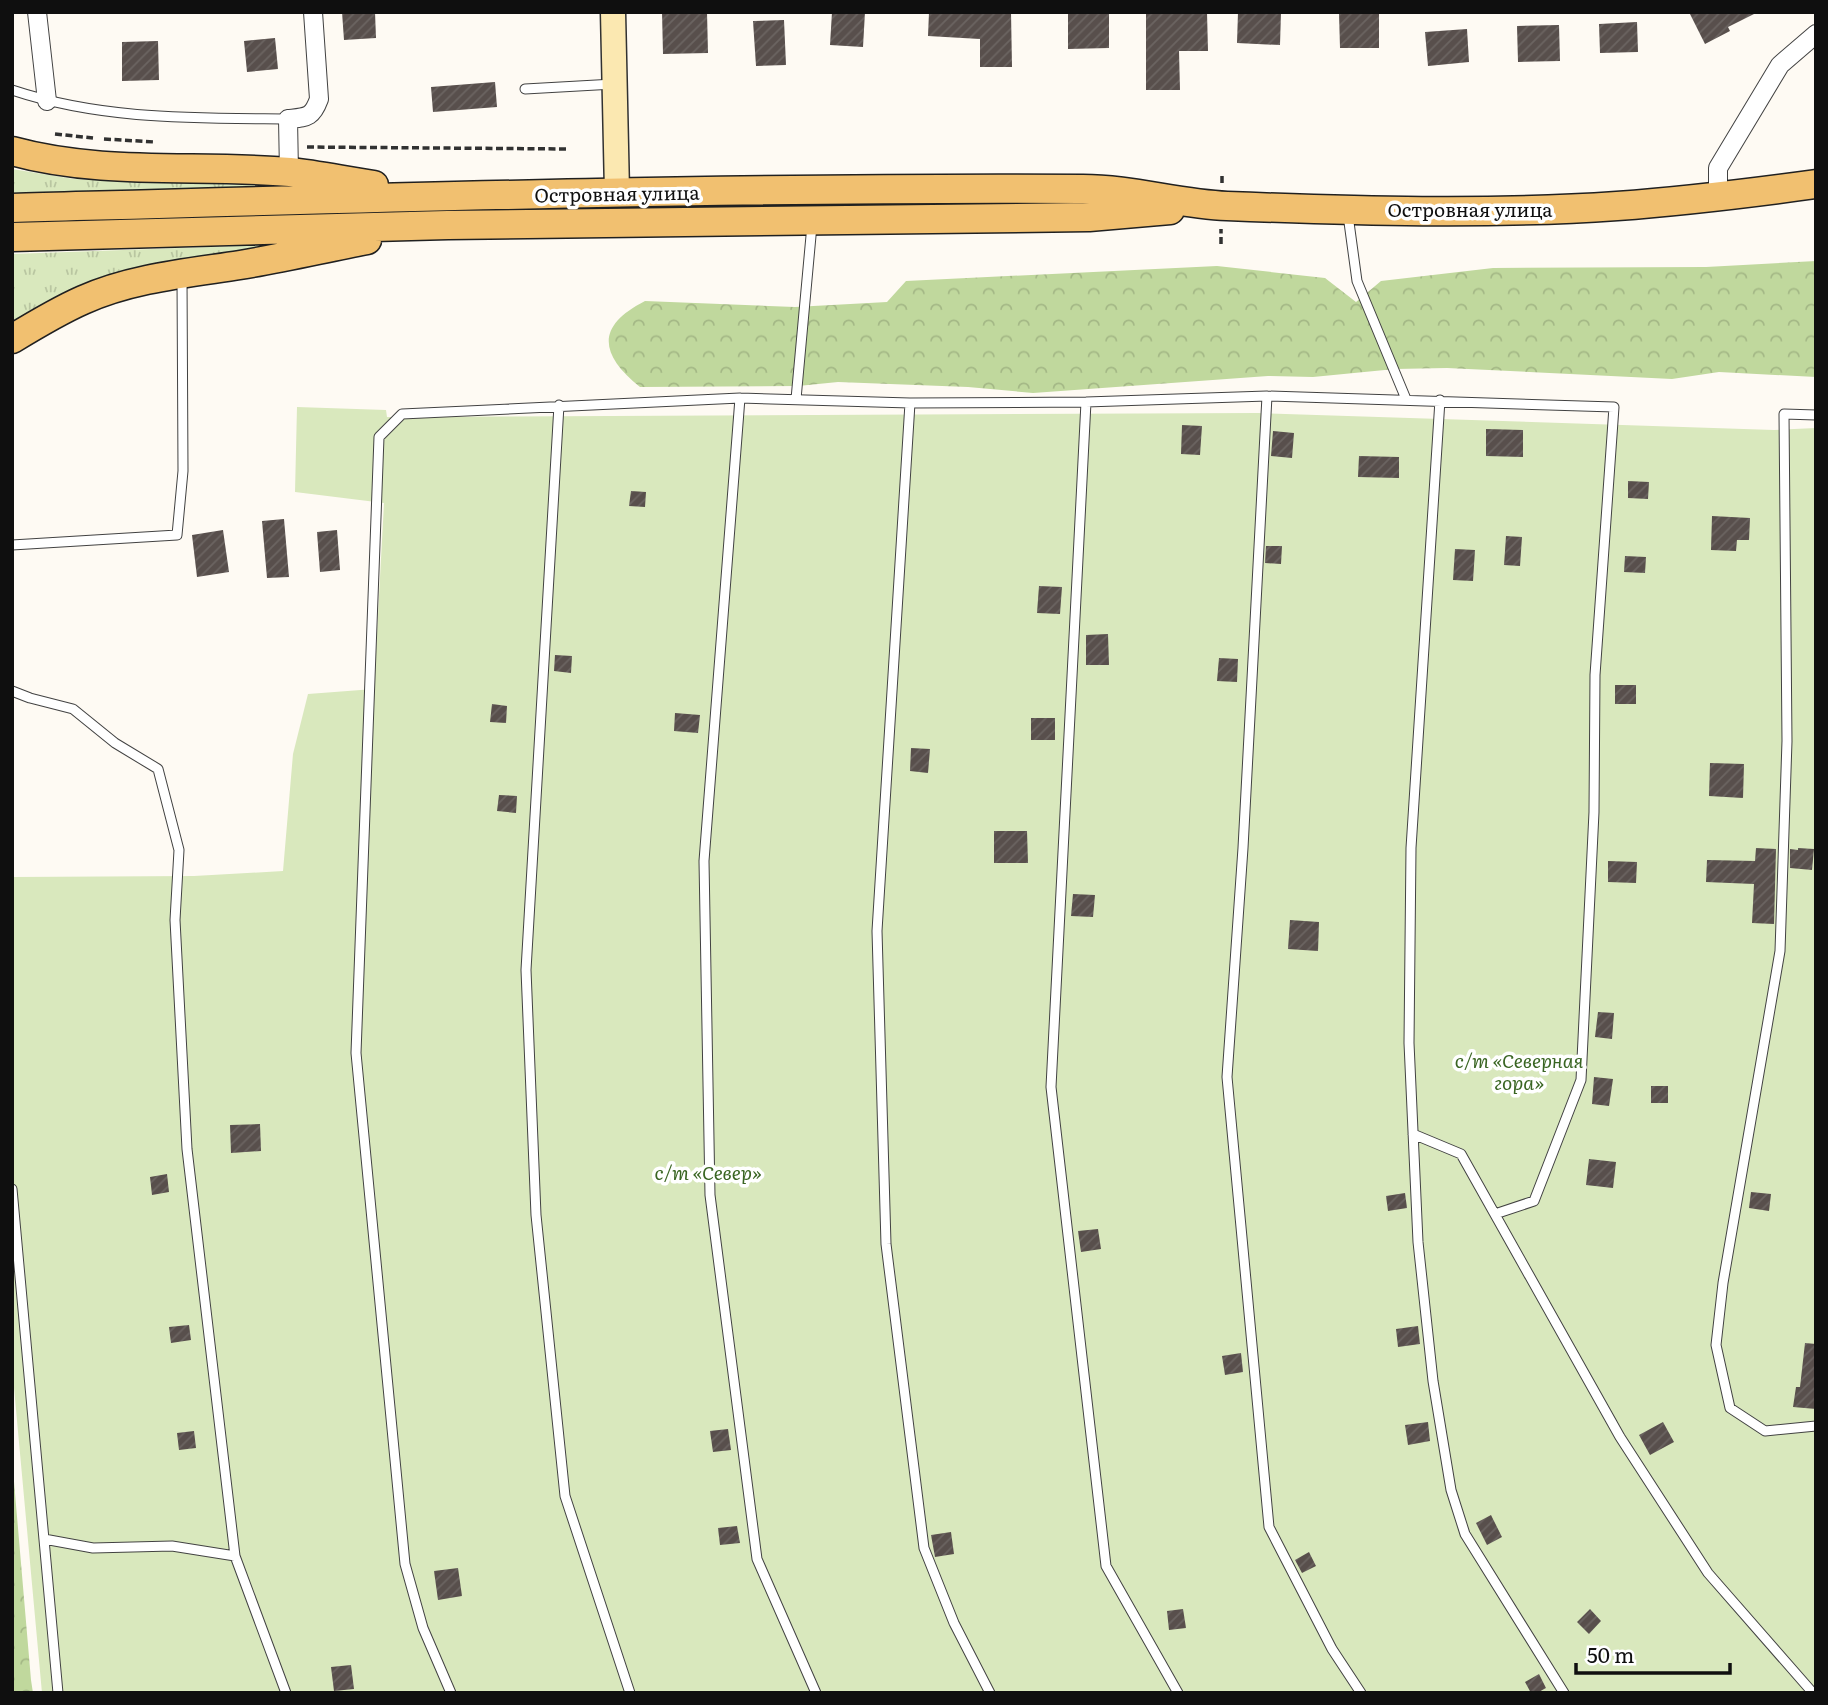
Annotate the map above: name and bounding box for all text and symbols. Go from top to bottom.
street label: Островная улица [534,178,701,208]
street label: Островная улица [1387,195,1553,223]
park label: с/т «Северная гора» [1455,1046,1583,1096]
park label: с/т «Север» [655,1158,762,1186]
scale bar [1576,1632,1730,1676]
text: 50 m [1587,1638,1634,1669]

